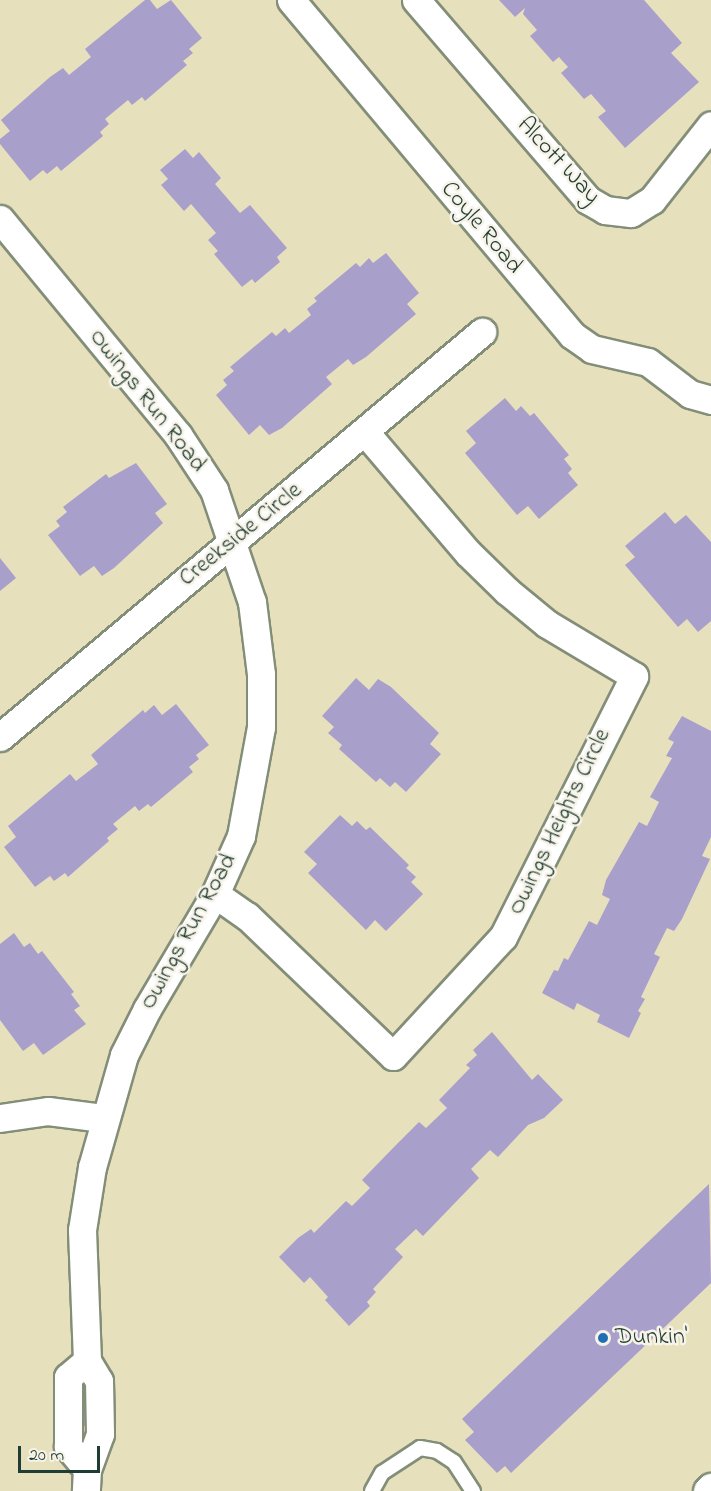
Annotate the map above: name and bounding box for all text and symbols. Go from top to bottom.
street label: Alcott Way [510,111,606,211]
street label: Coyle Road [434,176,528,280]
street label: Owings Run Road [82,324,212,478]
street label: Creekside Circle [174,477,308,593]
street label: Owings Heights Circle [502,724,618,920]
street label: Owings Run Road [134,849,244,1015]
place label: Dunkin' [615,1324,687,1352]
marker: Dunkin' [596,1331,610,1345]
scale bar [21,1434,104,1472]
text: 20 m [29,1443,64,1469]

